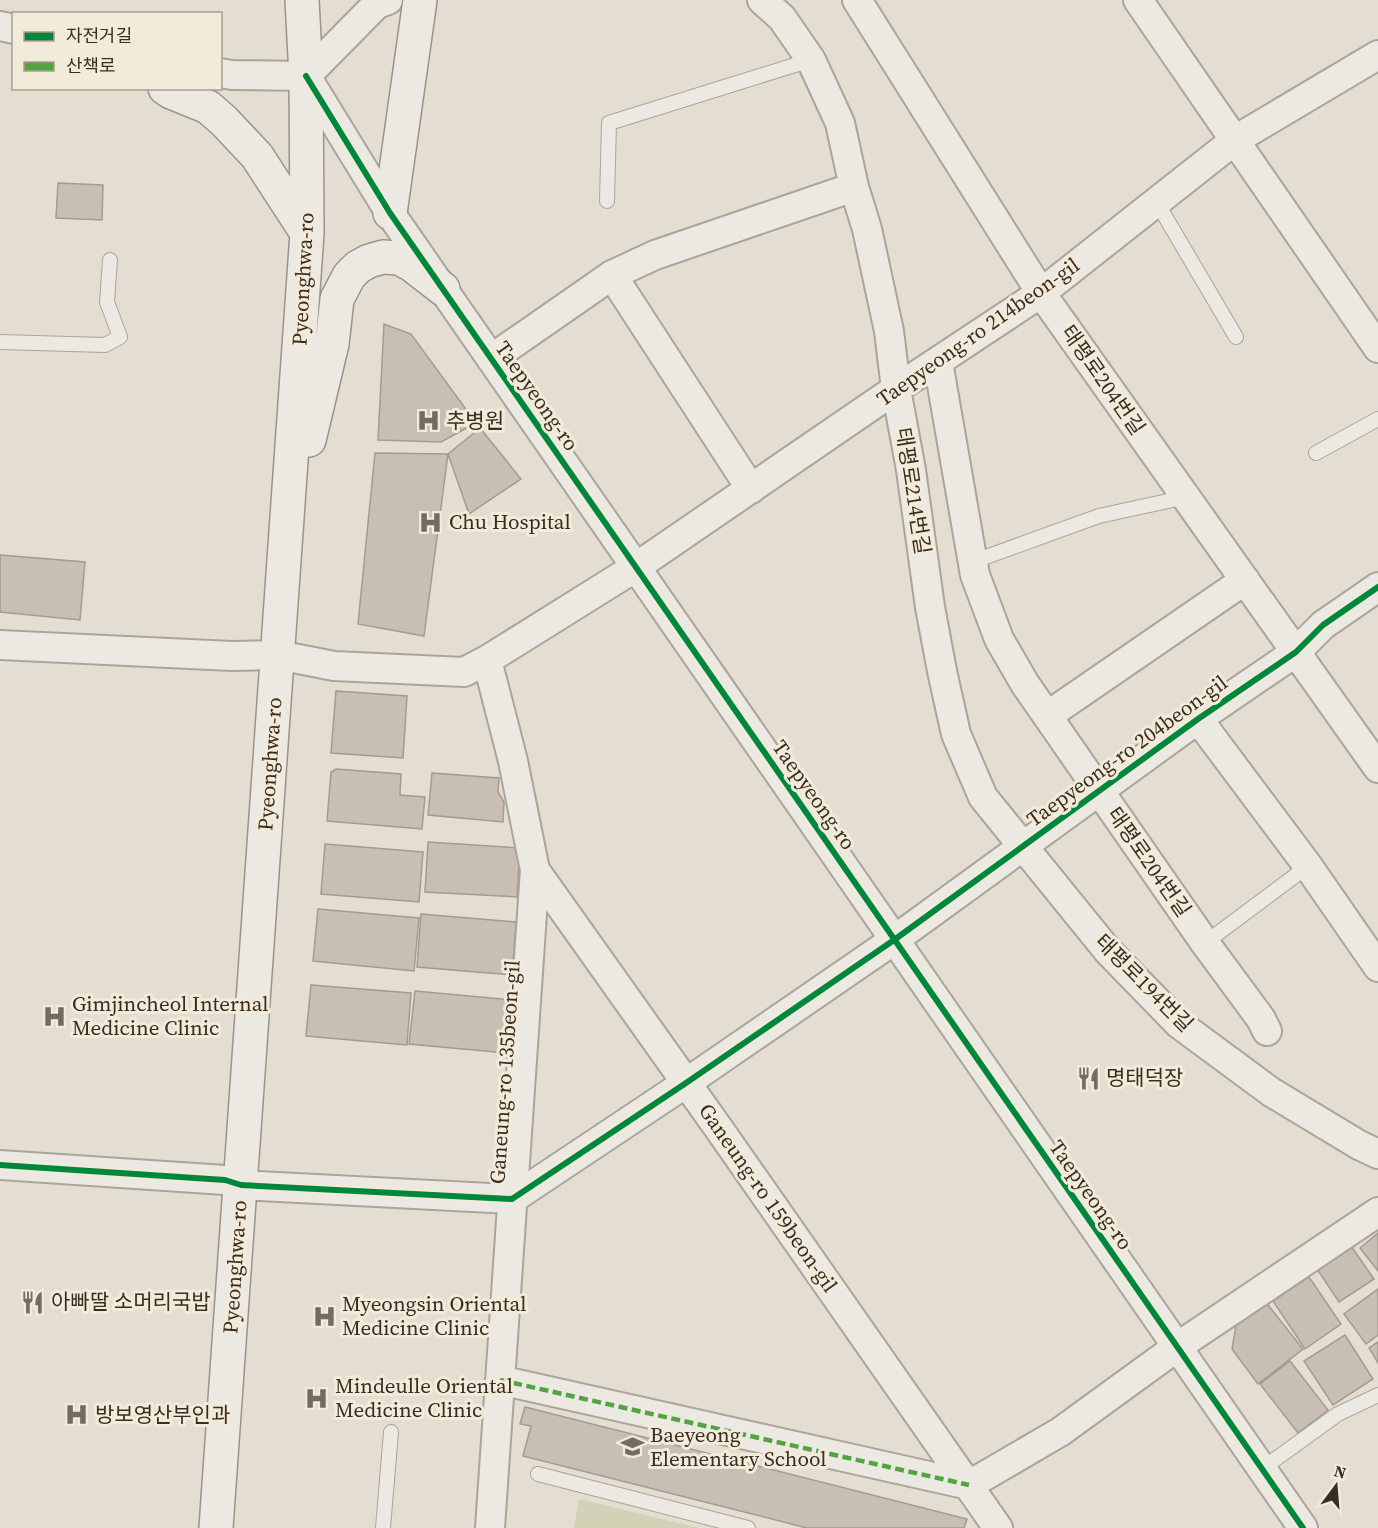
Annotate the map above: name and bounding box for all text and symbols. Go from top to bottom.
legend [12,12,222,90]
text: 자전거길 [66,23,132,48]
text: 산책로 [66,53,116,78]
street label: Pyeonghwa-ro [285,211,320,346]
street label: Taepyeong-ro 214beon-gil [871,250,1085,413]
street label: 태평로204번길 [1055,319,1152,441]
street label: Taepyeong-ro [489,335,586,456]
place label: 추병원 [446,406,504,435]
hospital icon: 추병원 [415,408,441,434]
street label: 태평로214번길 [889,425,938,556]
place label: Chu Hospital [449,507,571,536]
hospital icon: Chu Hospital [418,509,444,535]
street label: Taepyeong-ro 204beon-gil [1021,668,1233,833]
street label: Pyeonghwa-ro [250,696,289,832]
street label: Taepyeong-ro [766,734,863,855]
street label: 태평로204번길 [1101,801,1198,923]
street label: 태평로194번길 [1089,927,1200,1038]
street label: Ganeung-ro 135beon-gil [482,959,527,1185]
place label: Gimjincheol Internal Medicine Clinic [72,989,269,1042]
hospital icon: Gimjincheol Internal Medicine Clinic [41,1003,67,1029]
place label: 명태덕장 [1106,1063,1183,1092]
restaurant icon: 명태덕장 [1075,1065,1101,1091]
street label: Ganeung-ro 159beon-gil [692,1097,845,1298]
street label: Taepyeong-ro [1043,1134,1140,1255]
street label: Pyeonghwa-ro [215,1199,254,1335]
place label: 아빠딸 소머리국밥 [51,1287,210,1316]
restaurant icon: 아빠딸 소머리국밥 [20,1289,46,1315]
place label: Myeongsin Oriental Medicine Clinic [342,1289,527,1342]
hospital icon: Myeongsin Oriental Medicine Clinic [311,1303,337,1329]
place label: Mindeulle Oriental Medicine Clinic [335,1371,513,1424]
hospital icon: Mindeulle Oriental Medicine Clinic [304,1385,330,1411]
place label: 방보영산부인과 [95,1400,230,1429]
hospital icon: 방보영산부인과 [64,1402,90,1428]
place label: Baeyeong Elementary School [650,1420,827,1473]
school or university icon: Baeyeong Elementary School [619,1434,645,1460]
north arrow [1306,1456,1366,1516]
text: N [1332,1459,1349,1484]

